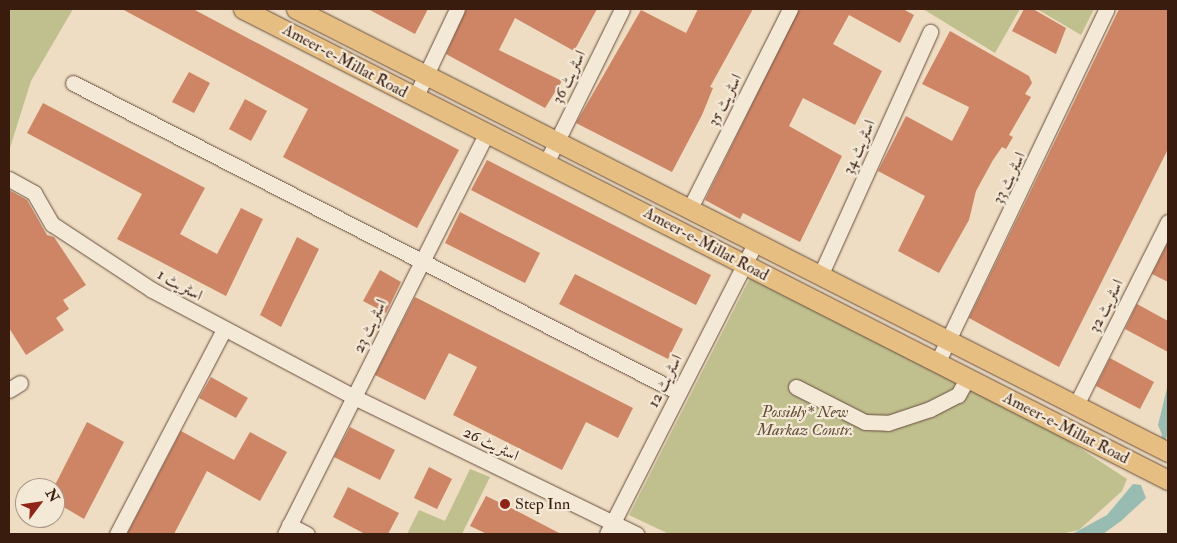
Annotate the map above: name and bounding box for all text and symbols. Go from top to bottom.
street label: Ameer-e-Millat Road [279,20,411,102]
street label: اسٹریٹ 36 [548,47,590,107]
street label: اسٹریٹ 35 [704,71,746,129]
street label: اسٹریٹ 34 [838,117,880,177]
street label: اسٹریٹ 33 [988,149,1030,207]
street label: Ameer-e-Millat Road [640,203,772,285]
street label: اسٹریٹ 1 [154,265,206,305]
street label: اسٹریٹ 32 [1084,276,1128,336]
street label: اسٹریٹ 23 [349,296,391,356]
street label: اسٹریٹ 12 [644,351,686,411]
street label: Ameer-e-Millat Road [1000,388,1132,468]
park label: Possibly* New Markaz Constr. [757,402,853,440]
street label: اسٹریٹ 26 [460,422,522,466]
north arrow [15,478,65,528]
text: N [42,486,63,505]
place label: Step Inn [515,494,570,514]
marker: Step Inn [499,498,511,510]

